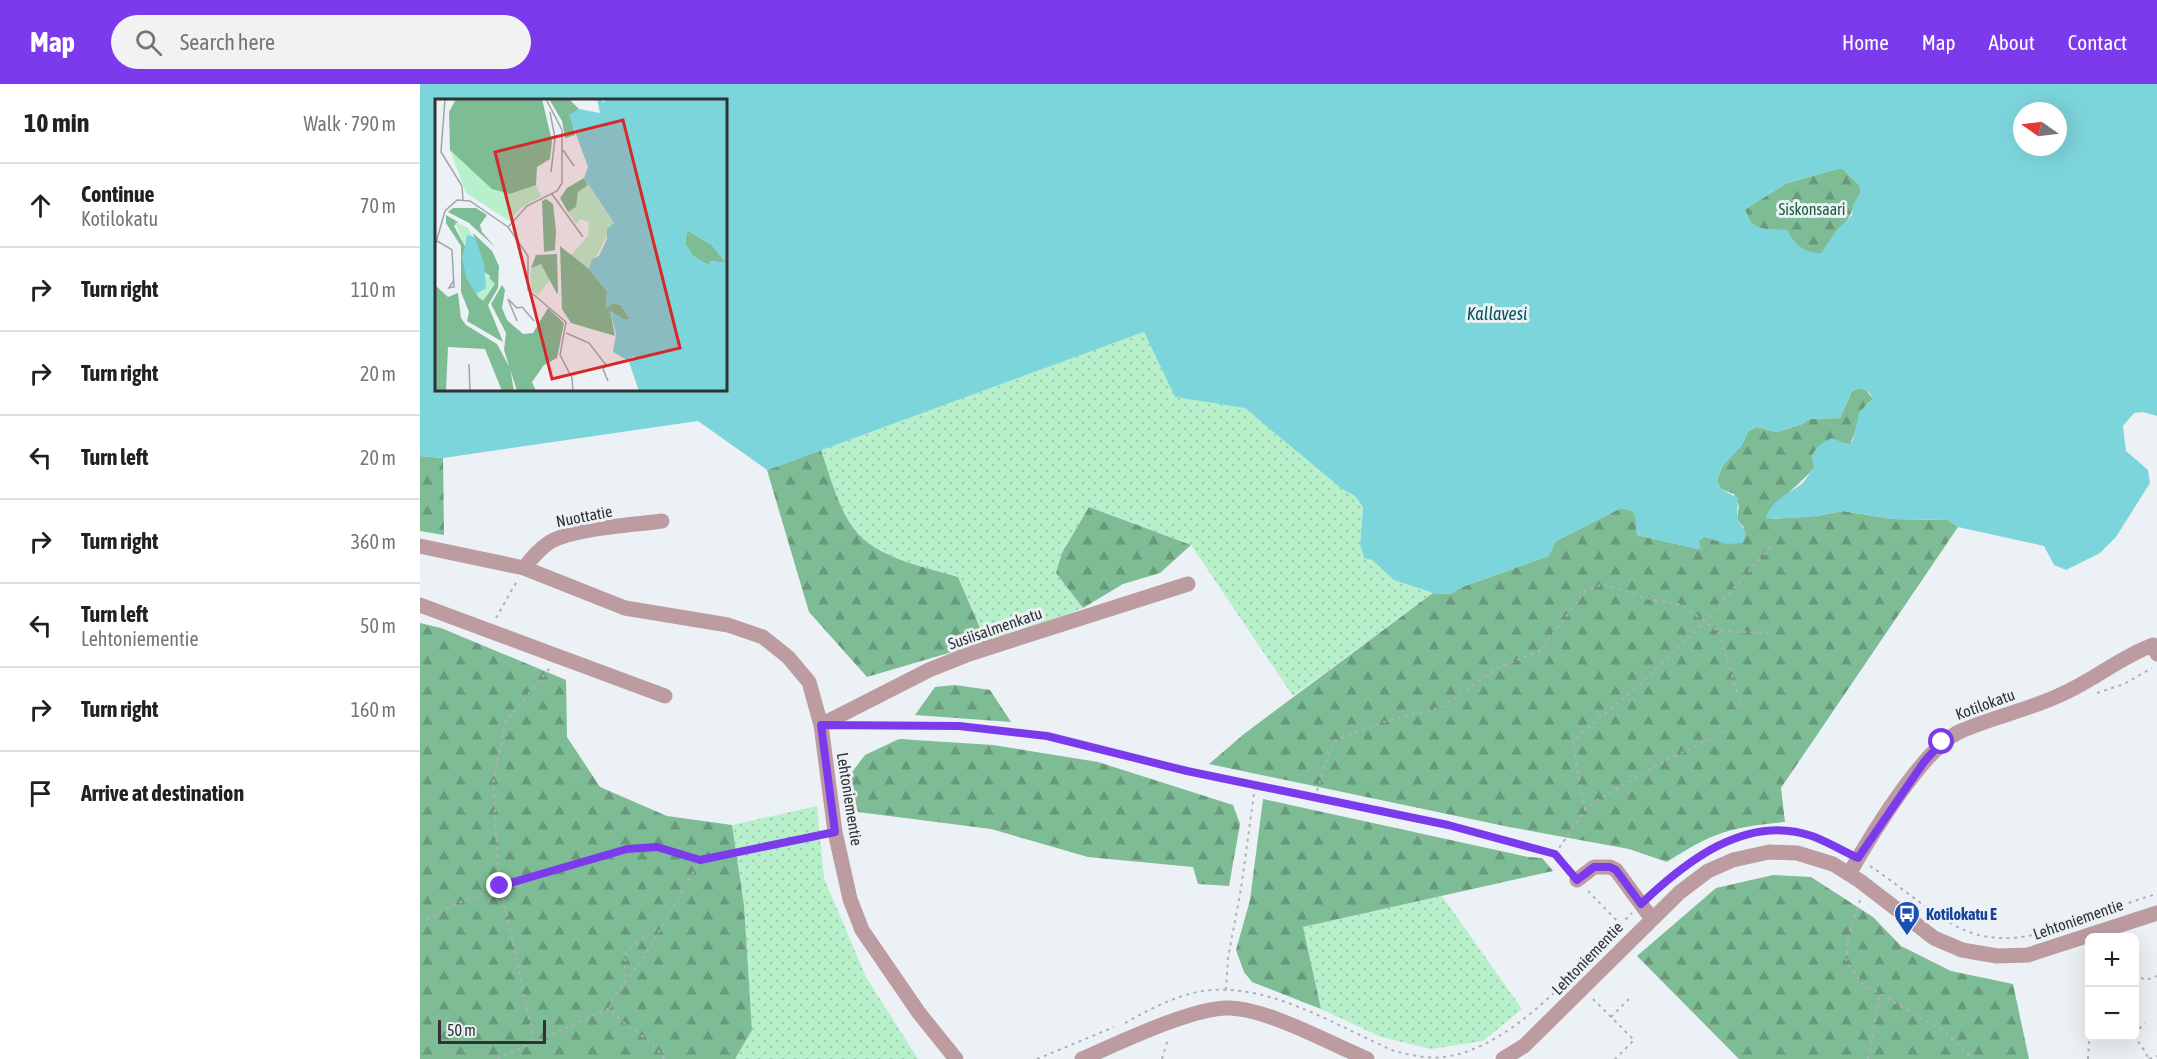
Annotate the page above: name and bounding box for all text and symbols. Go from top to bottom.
search box [111,15,531,69]
text: Map [30,26,75,58]
icon: search [132,26,165,59]
text: Search here [180,29,275,55]
text: Home [1842,30,1889,54]
text: Map [1922,30,1956,54]
text: About [1989,30,2035,54]
text: Contact [2068,30,2127,54]
inset map [435,99,728,392]
north arrow [2013,102,2067,156]
text: 10 min [24,108,89,138]
text: Walk · 790 m [304,112,396,135]
text: Continue [81,181,155,207]
icon: ahead [24,189,57,222]
text: 70 m [360,194,396,217]
park label: Siskonsaari [1779,200,1845,218]
text: Kotilokatu [81,207,158,230]
icon: right [24,273,57,306]
text: Turn right [81,276,158,302]
text: 110 m [351,278,396,301]
water label: Kallavesi [1467,303,1527,324]
icon: right [24,357,57,390]
text: Turn right [81,360,158,386]
text: 20 m [360,362,396,385]
icon: left [24,441,57,474]
text: Turn left [81,444,148,470]
text: 20 m [360,446,396,469]
street label: Nuottatie [554,502,614,530]
icon: right [24,525,57,558]
text: Turn right [81,528,158,554]
text: 360 m [351,530,396,553]
text: Turn left [81,601,148,627]
street label: Susiisalmenkatu [946,604,1044,652]
icon: left [24,609,57,642]
text: 50 m [360,614,396,637]
text: Lehtoniementie [81,627,198,650]
street label: Kotilokatu [1953,685,2017,723]
icon: right [24,693,57,726]
text: Turn right [81,696,158,722]
text: 160 m [351,698,396,721]
route start [1928,728,1954,754]
street label: Lehtoniementie [834,751,866,847]
icon: arrive [24,777,57,810]
text: Arrive at destination [81,780,244,806]
route end [486,872,512,898]
street label: Lehtoniementie [2031,895,2125,943]
bus stop icon: Kotilokatu E [1892,899,1922,937]
place label: Kotilokatu E [1926,905,1997,923]
street label: Lehtoniementie [1548,918,1626,998]
map controls [2085,933,2139,1041]
button: + [2085,933,2139,987]
button: − [2085,987,2139,1041]
scale bar [438,1017,546,1044]
text: 50 m [447,1021,476,1039]

